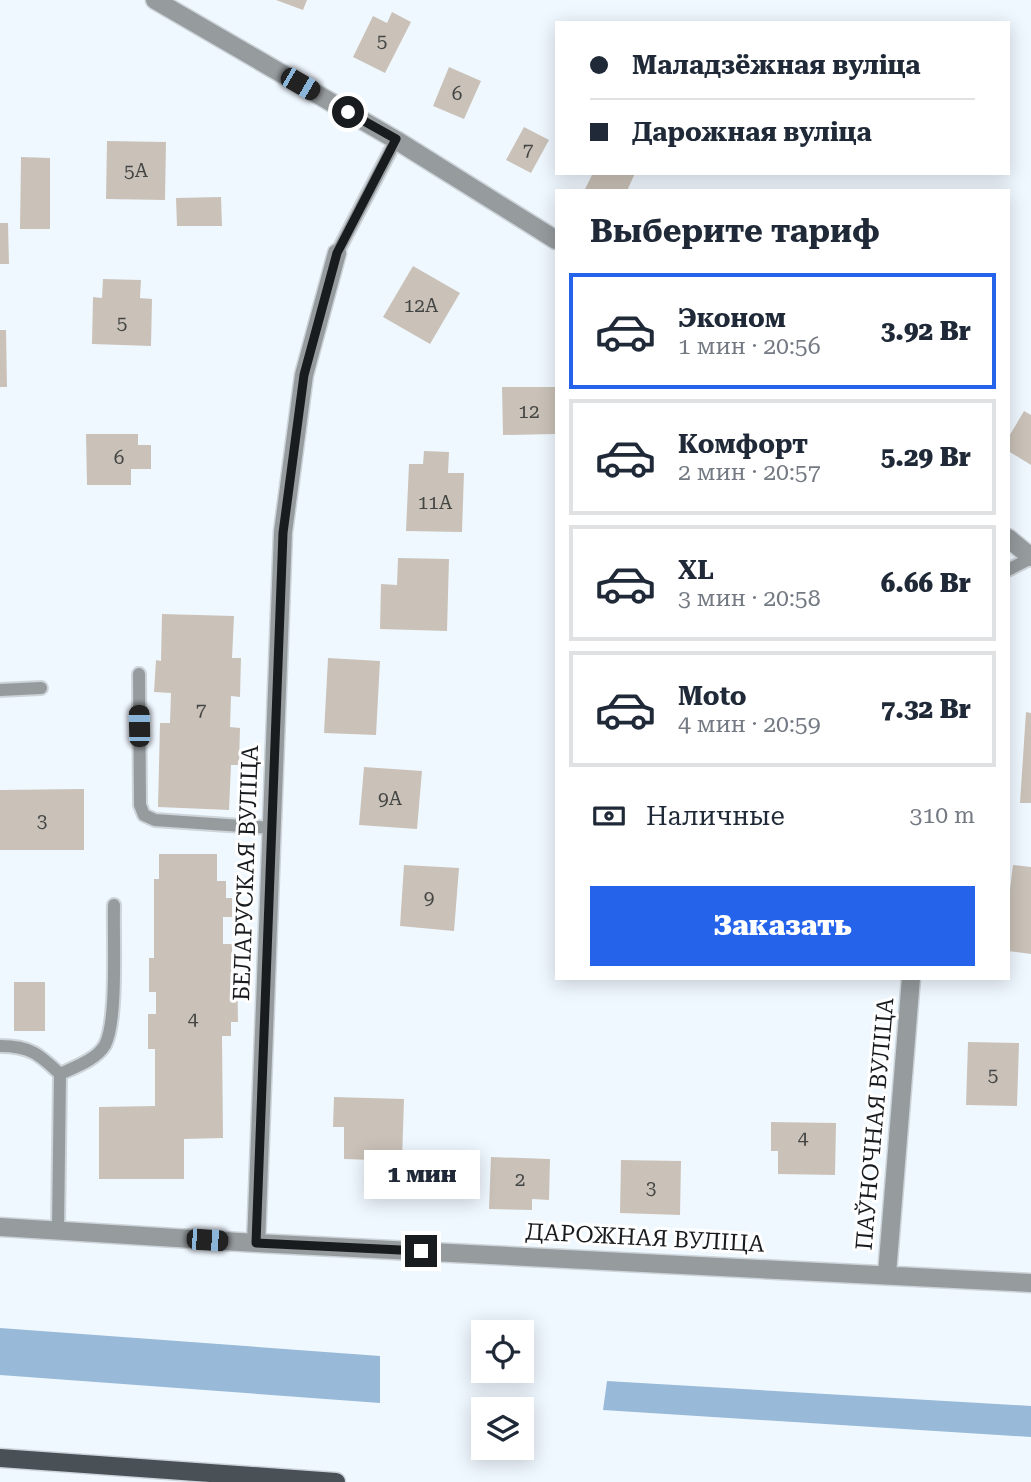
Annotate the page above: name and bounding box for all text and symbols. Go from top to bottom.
house number: 5 [377,29,387,52]
text: Маладзёжная вуліца [632,50,921,80]
car [277,64,324,104]
house number: 6 [452,82,462,105]
route start [332,96,364,128]
text: Дарожная вуліца [632,117,872,147]
house number: 7 [523,139,534,162]
house number: 5А [124,159,149,182]
text: Выберите тариф [590,212,880,250]
house number: 12А [404,294,439,317]
icon: car [594,300,657,363]
text: Эконом [678,303,786,333]
house number: 5 [117,311,127,334]
text: 3.92 Br [881,316,971,346]
text: 1 мин · 20:56 [678,333,821,360]
house number: 12 [518,400,540,423]
icon: car [594,426,657,489]
text: Комфорт [678,429,808,459]
text: 5.29 Br [881,442,971,472]
house number: 6 [114,446,124,469]
text: 2 мин · 20:57 [678,459,821,486]
house number: 11А [418,491,453,514]
icon: car [594,552,657,615]
text: XL [678,555,714,585]
text: 6.66 Br [881,568,971,598]
text: 3 мин · 20:58 [678,585,821,612]
icon: car [594,678,657,741]
text: Moto [678,681,747,711]
text: 7.32 Br [881,694,971,724]
house number: 7 [196,699,207,722]
car [129,705,150,747]
text: 4 мин · 20:59 [678,711,821,738]
street label: БЕЛАРУСКАЯ ВУЛІЦА [228,745,264,1001]
house number: 9А [378,787,403,810]
icon: cash [590,797,628,835]
text: Наличные [646,801,785,831]
text: 310 m [910,802,975,829]
house number: 3 [37,809,47,832]
house number: 9 [424,886,434,909]
button: Заказать [590,886,975,966]
street label: ПАЎНОЧНАЯ ВУЛІЦА [850,997,899,1251]
house number: 4 [188,1007,199,1030]
house number: 5 [988,1063,998,1086]
house number: 4 [798,1126,809,1149]
callout: 1 мин [363,1150,479,1198]
text: 1 мин [387,1161,457,1188]
house number: 2 [515,1168,525,1191]
house number: 3 [646,1176,656,1199]
street label: ДАРОЖНАЯ ВУЛІЦА [525,1218,765,1258]
car [186,1228,229,1252]
route end [405,1235,437,1267]
map controls [471,1320,534,1460]
button: locate [471,1320,534,1383]
button: layers [471,1397,534,1460]

